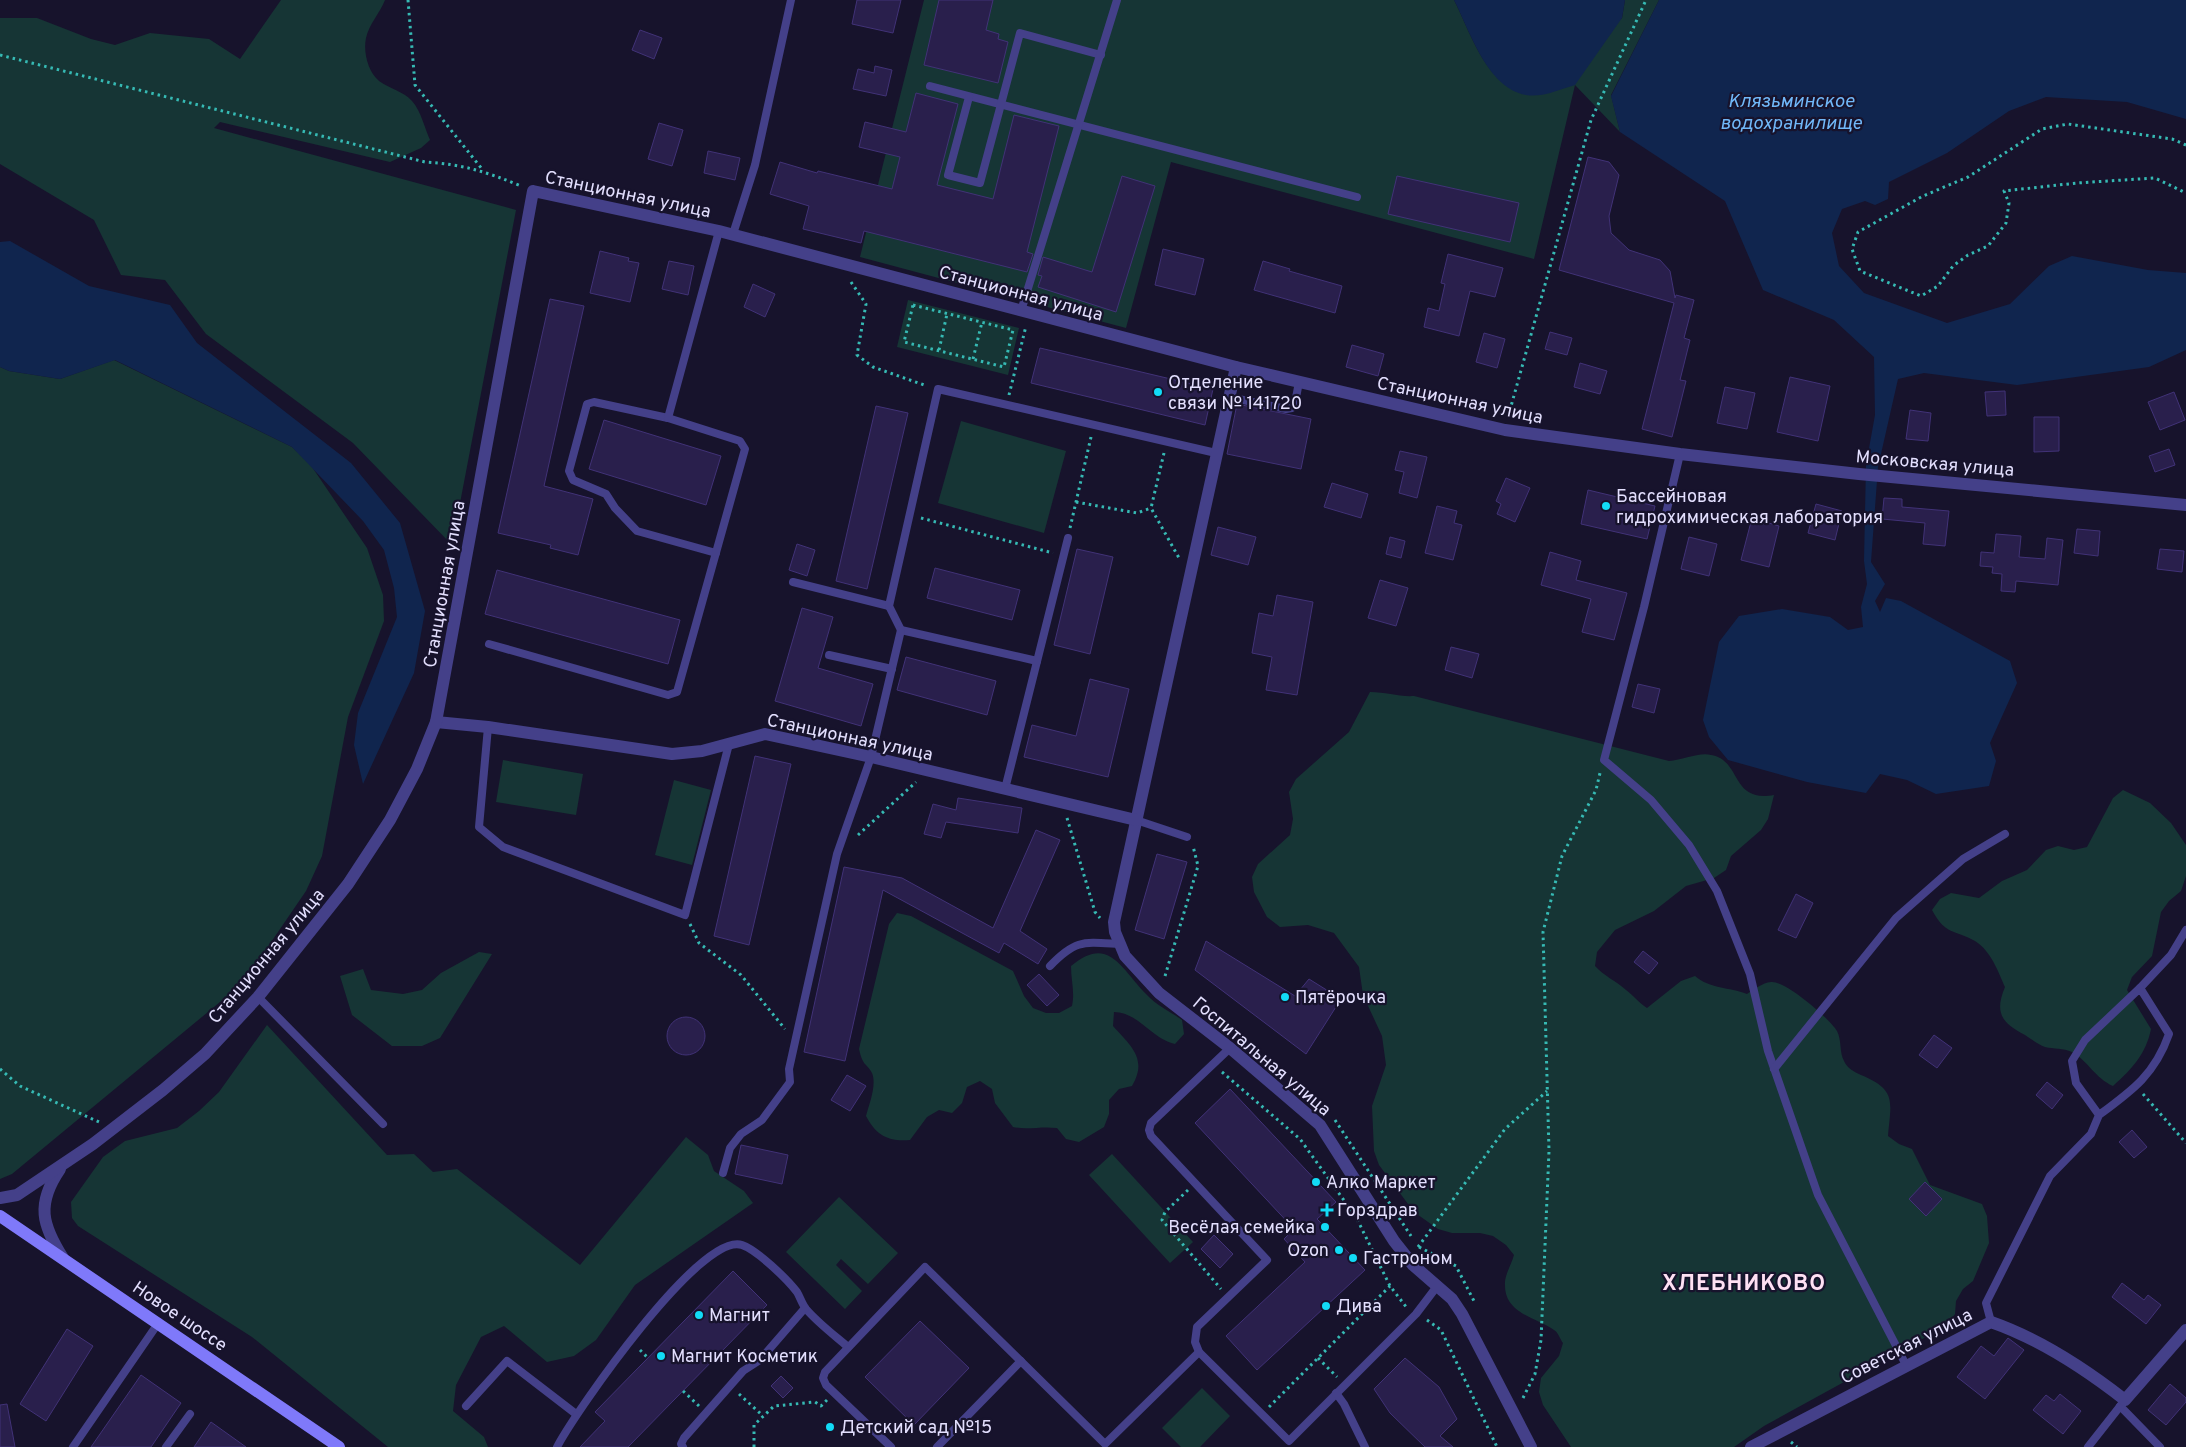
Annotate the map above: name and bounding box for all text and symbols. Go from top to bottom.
water label: Клязьминское водохранилище [1720,90,1862,136]
street label: Станционная улица [543,167,713,224]
street label: Станционная улица [936,261,1105,327]
place label: Отделение связи № 141720 [1168,372,1302,416]
street label: Станционная улица [1375,373,1545,430]
marker: Отделение связи № 141720 [1152,386,1164,398]
street label: Московская улица [1855,446,2015,483]
place label: Бассейновая гидрохимическая лаборатория [1616,486,1883,530]
street label: Станционная улица [419,499,471,670]
marker: Бассейновая гидрохимическая лаборатория [1600,500,1612,512]
street label: Станционная улица [765,710,935,767]
street label: Станционная улица [204,885,330,1029]
place label: Пятёрочка [1295,987,1386,1010]
marker: Пятёрочка [1279,991,1291,1003]
street label: Госпитальная улица [1187,992,1335,1122]
place label: Алко Маркет [1326,1172,1436,1195]
marker: Алко Маркет [1310,1176,1322,1188]
place label: Горздрав [1337,1200,1418,1223]
marker: Горздрав [1321,1204,1333,1216]
place label: Весёлая семейка [1168,1217,1315,1240]
marker: Весёлая семейка [1319,1221,1331,1233]
place label: Ozon [1287,1240,1329,1263]
marker: Ozon [1333,1244,1345,1256]
place label: Гастроном [1363,1248,1453,1271]
marker: Гастроном [1347,1252,1359,1264]
district label: ХЛЕБНИКОВО [1662,1271,1826,1298]
street label: Новое шоссе [127,1277,231,1357]
place label: Дива [1336,1296,1382,1319]
marker: Дива [1320,1300,1332,1312]
street label: Советская улица [1837,1304,1976,1390]
place label: Магнит [709,1305,770,1328]
marker: Магнит [693,1309,705,1321]
place label: Магнит Косметик [671,1346,818,1369]
marker: Магнит Косметик [655,1350,667,1362]
place label: Детский сад №15 [840,1417,992,1440]
marker: Детский сад №15 [824,1421,836,1433]

